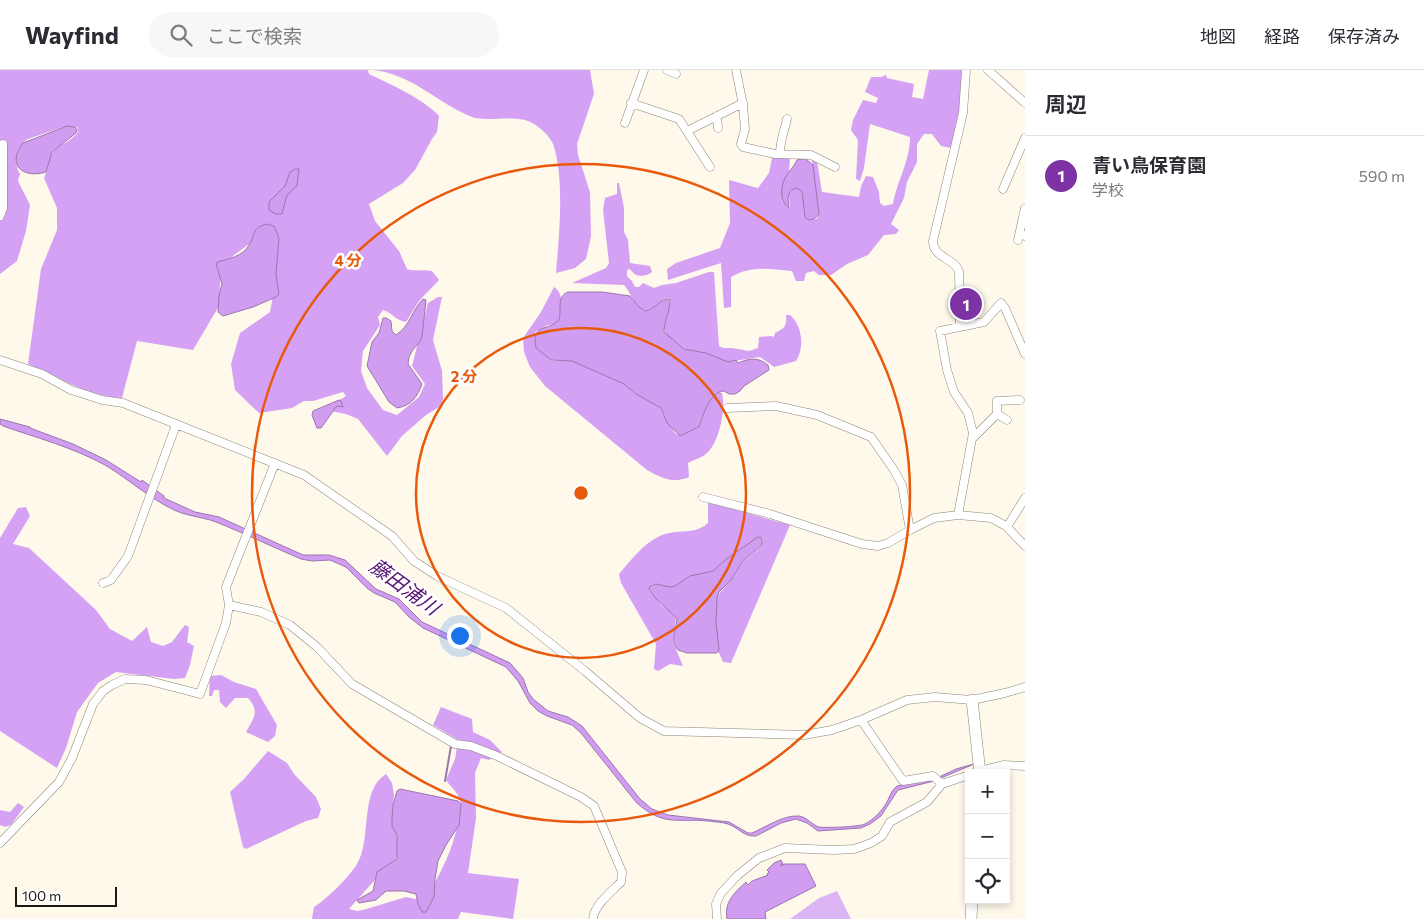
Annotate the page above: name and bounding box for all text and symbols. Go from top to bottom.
search box [149,12,499,57]
text: Wayfind [25,20,119,49]
icon: search [167,21,195,49]
text: ここで検索 [207,24,302,47]
text: 地図 [1200,25,1236,47]
text: 経路 [1264,25,1300,47]
text: 保存済み [1328,25,1400,47]
text: 周辺 [1045,91,1087,116]
text: 青い鳥保育園 [1092,153,1206,176]
text: 1 [1057,166,1065,185]
text: 590 m [1359,166,1405,185]
text: 学校 [1092,180,1124,199]
text: 4 分 [334,251,362,269]
pin: 1 [950,285,982,323]
text: 2 分 [451,367,477,385]
centre of rings [572,484,590,502]
water label: 藤田浦川 [366,553,446,620]
your location [447,623,473,649]
map controls [965,769,1010,904]
button: + [965,769,1010,814]
button: − [965,814,1010,859]
button: locate [965,859,1010,904]
scale bar [15,884,118,907]
text: 100 m [22,887,61,904]

